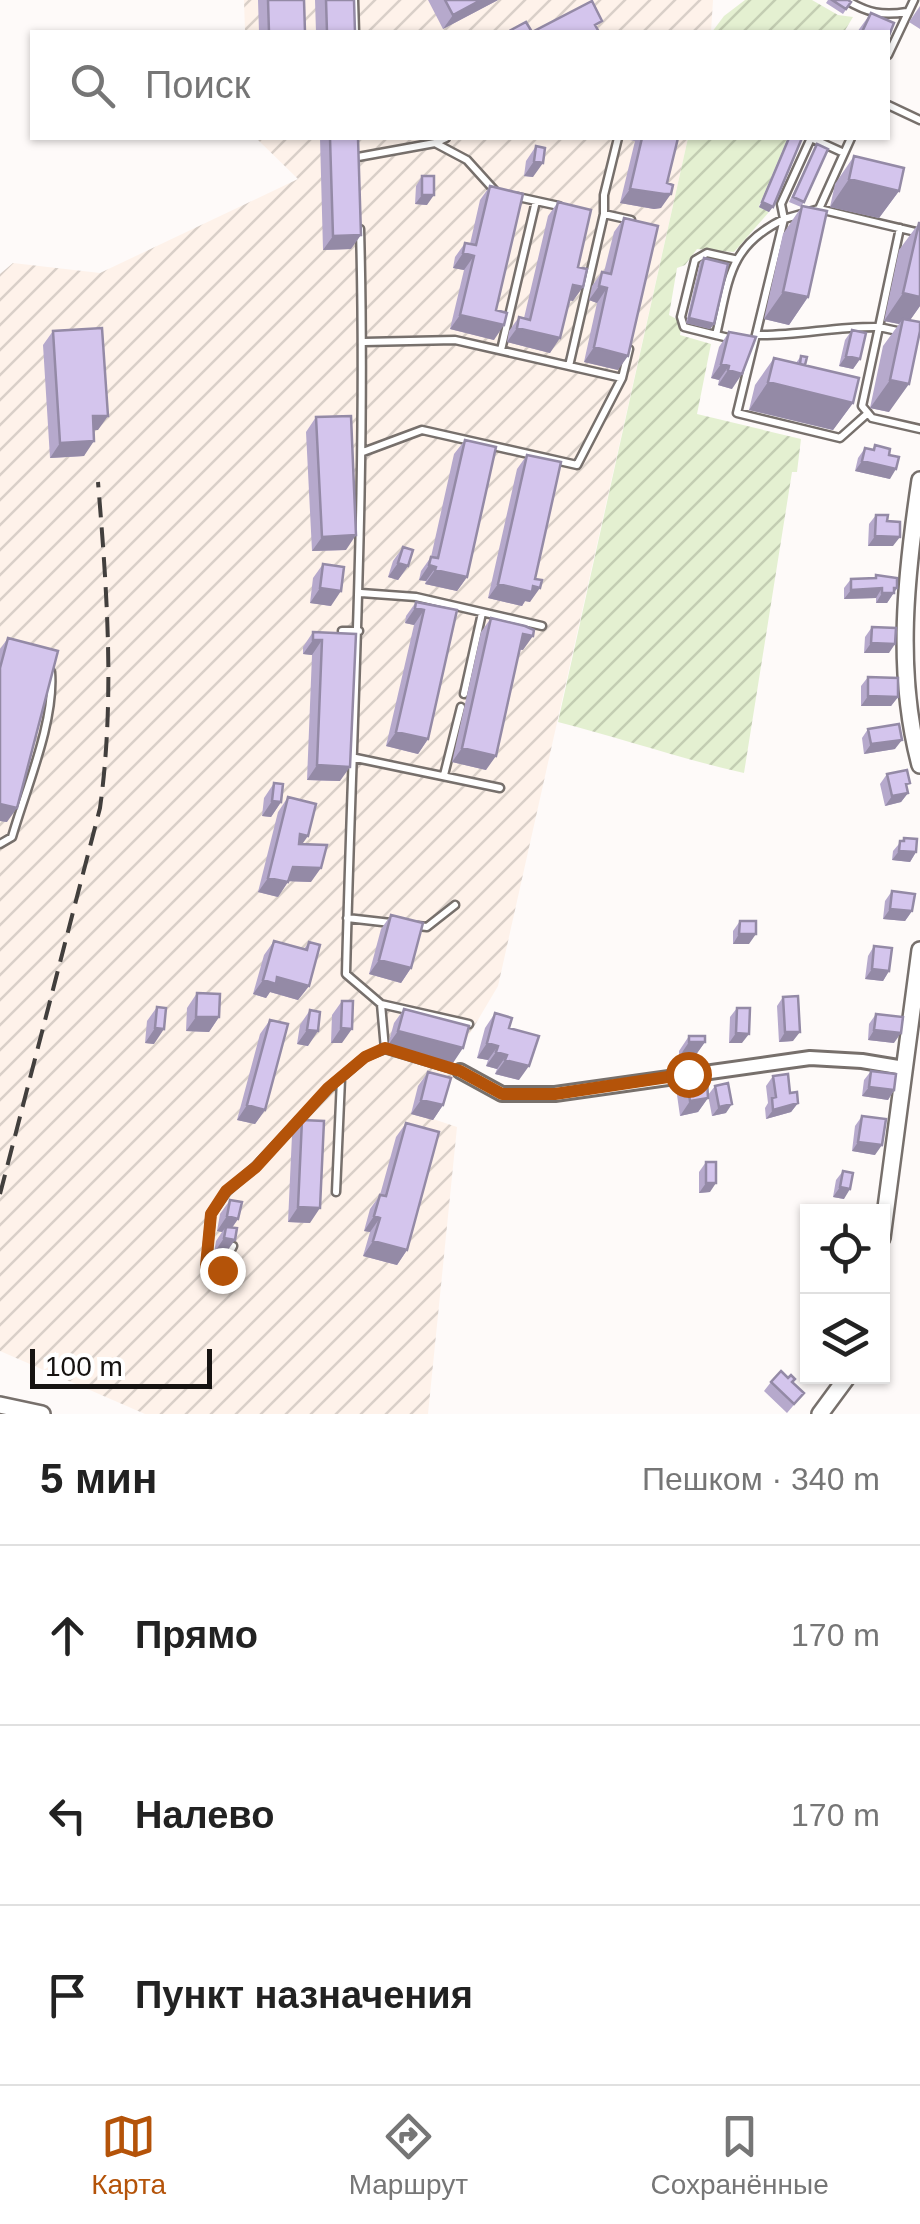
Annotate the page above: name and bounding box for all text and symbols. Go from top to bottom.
search box [30,30,890,140]
icon: search [65,58,120,113]
text: Поиск [145,64,250,106]
route start [666,1052,712,1098]
map controls [800,1204,890,1384]
button: locate [800,1204,890,1294]
route end [200,1248,246,1294]
button: layers [800,1294,890,1384]
scale bar [30,1344,212,1388]
text: 100 m [45,1351,123,1382]
text: 5 мин [40,1455,157,1502]
text: Пешком · 340 m [642,1461,880,1497]
icon: ahead [40,1608,95,1663]
text: Прямо [135,1614,258,1656]
text: 170 m [791,1617,880,1653]
icon: left [40,1788,95,1843]
text: Налево [135,1794,274,1836]
text: 170 m [791,1797,880,1833]
icon: arrive [40,1968,95,2023]
text: Пункт назначения [135,1974,473,2016]
tab: Карта [91,2109,166,2201]
tab: Маршрут [349,2109,468,2201]
tab: Сохранённые [650,2109,829,2201]

